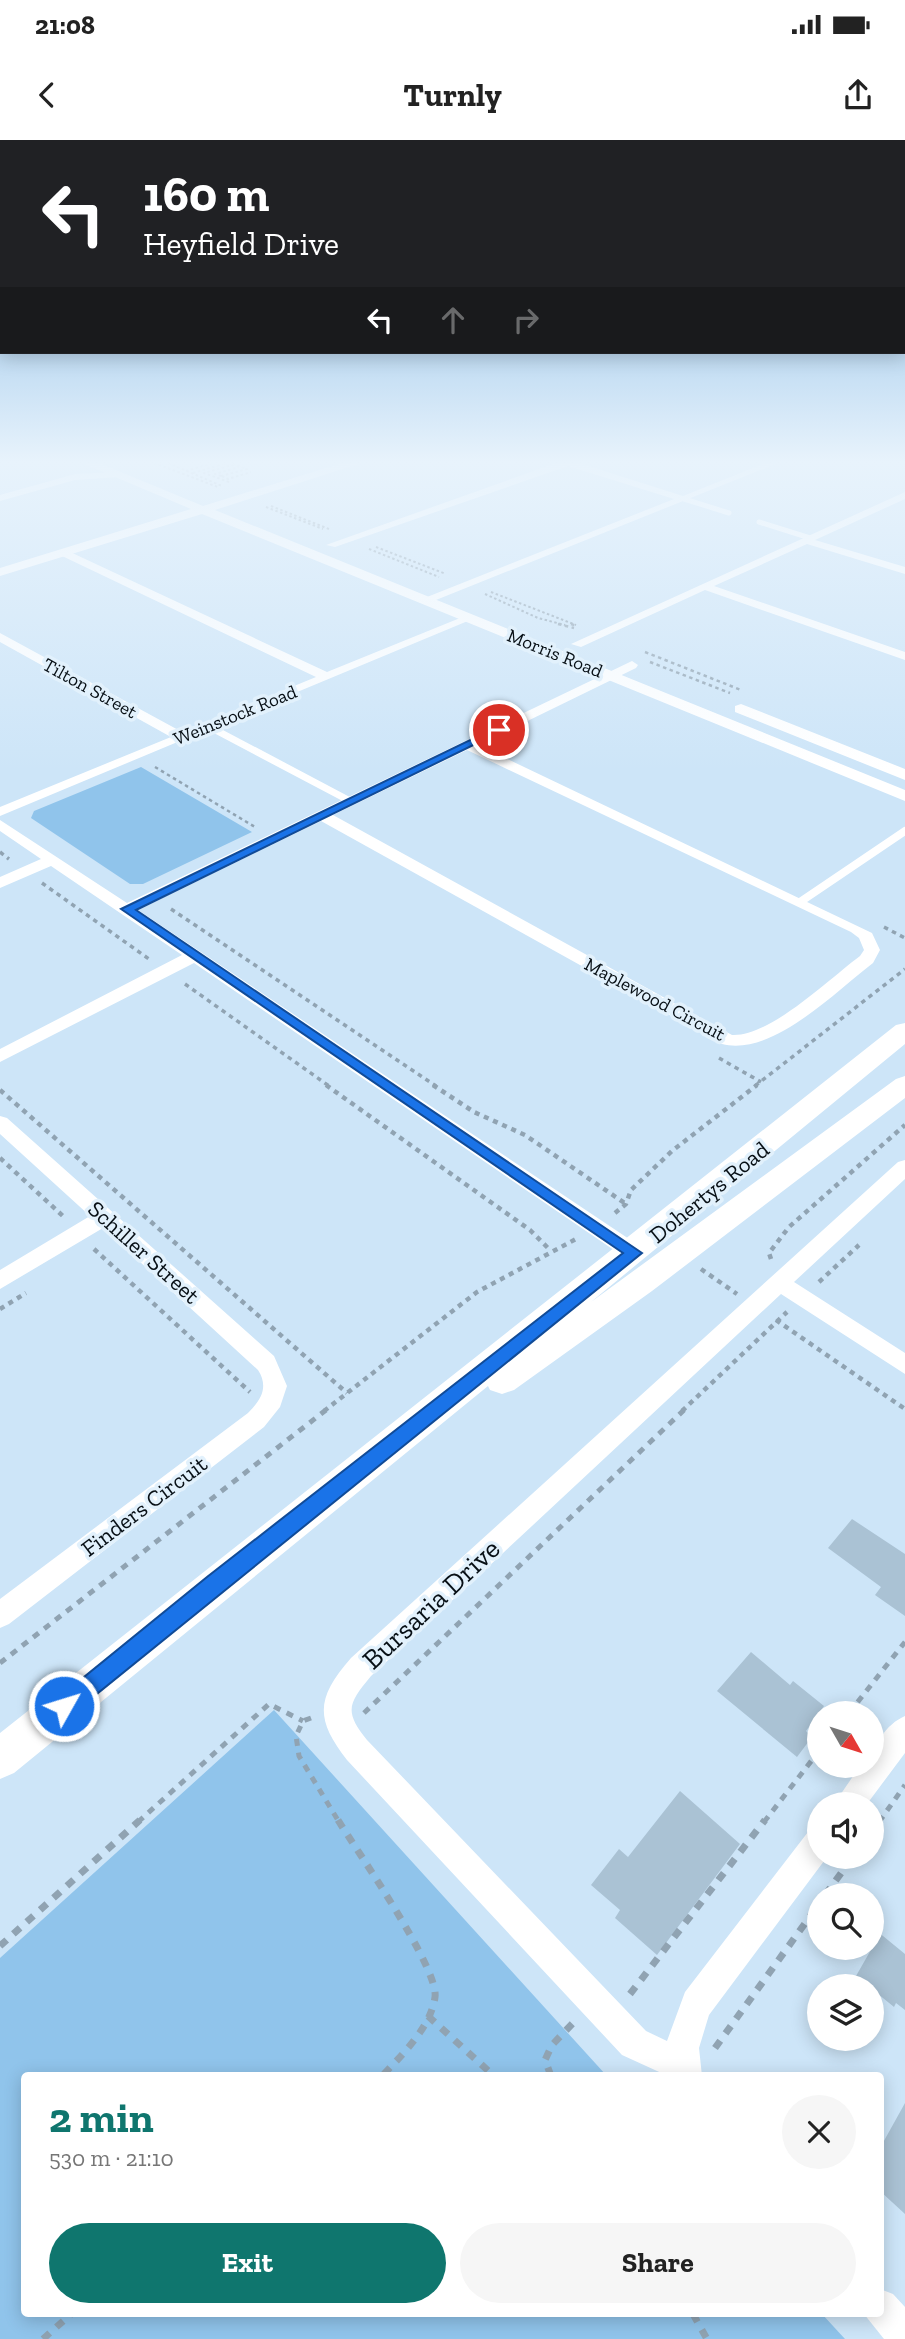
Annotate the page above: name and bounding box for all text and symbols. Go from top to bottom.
text: 21:08 [35,9,95,41]
icon: back [28,76,66,114]
text: Turnly [403,76,502,114]
icon: share [839,76,877,114]
text: 160 m [143,165,269,224]
icon: left [28,168,119,259]
text: Heyfield Drive [143,225,339,263]
icon: left [361,301,399,339]
icon: ahead [434,301,472,339]
icon: right [507,301,545,339]
street label: Morris Road [504,623,607,683]
street label: Tilton Street [39,653,141,723]
street label: Weinstock Road [170,680,301,750]
pin [469,700,529,760]
icon: arrive [480,711,518,749]
street label: Maplewood Circuit [581,952,729,1046]
street label: Dohertys Road [643,1135,775,1249]
street label: Schiller Street [82,1195,206,1310]
street label: Finders Circuit [76,1449,213,1562]
street label: Bursaria Drive [356,1532,506,1676]
position arrow [27,1669,101,1743]
north arrow [807,1701,884,1778]
map controls [807,1701,884,2051]
button: sound [807,1792,884,1869]
button: search [807,1883,884,1960]
button: layers [807,1974,884,2051]
text: 2 min [49,2092,154,2143]
button: close [782,2095,856,2169]
text: 530 m · 21:10 [49,2144,174,2172]
button: Exit [49,2223,446,2303]
button: Share [460,2223,856,2303]

